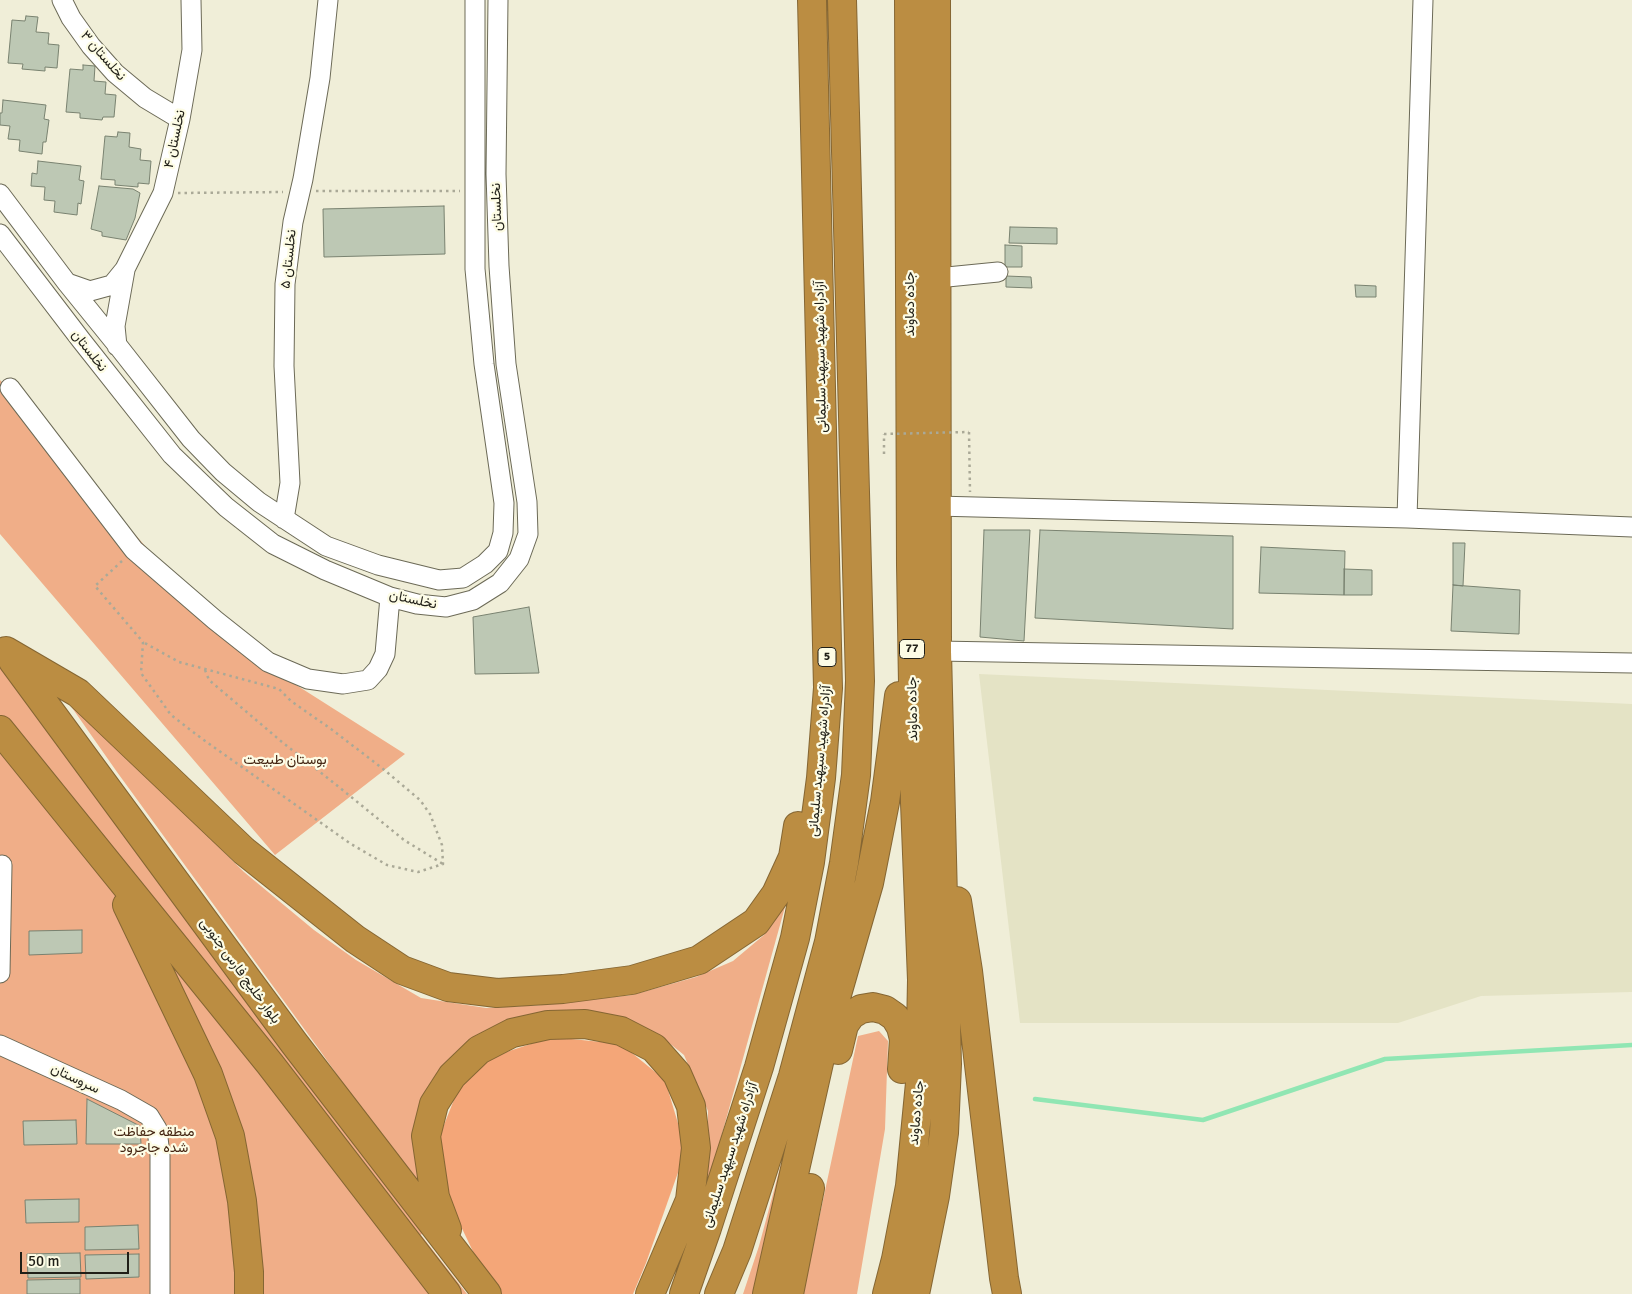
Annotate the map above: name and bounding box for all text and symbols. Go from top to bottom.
street label: نخلستان ۳ [77,28,129,84]
street label: نخلستان ۴ [161,108,189,170]
street label: نخلستان [488,183,506,231]
street label: نخلستان ۵ [278,228,300,290]
street label: جاده دماوند [902,272,918,336]
street label: آزادراه شهید سپهبد سلیمانی [811,281,831,433]
street label: نخلستان [68,327,110,375]
street label: نخلستان [388,587,438,613]
road number: 77 [900,640,924,659]
road number: 5 [818,648,836,666]
street label: جاده دماوند [904,676,922,742]
street label: آزادراه شهید سپهبد سلیمانی [805,685,835,837]
park label: بوستان طبیعت [243,752,327,768]
street label: بلوار خلیج فارس جنوبی [196,915,284,1027]
street label: سروستان [48,1060,102,1098]
street label: آزادراه شهید سپهبد سلیمانی [699,1080,761,1230]
street label: جاده دماوند [906,1080,928,1146]
park label: منطقه حفاظت شده جاجرود [113,1124,195,1156]
scale bar [22,1242,131,1274]
text: 50 m [28,1252,59,1270]

